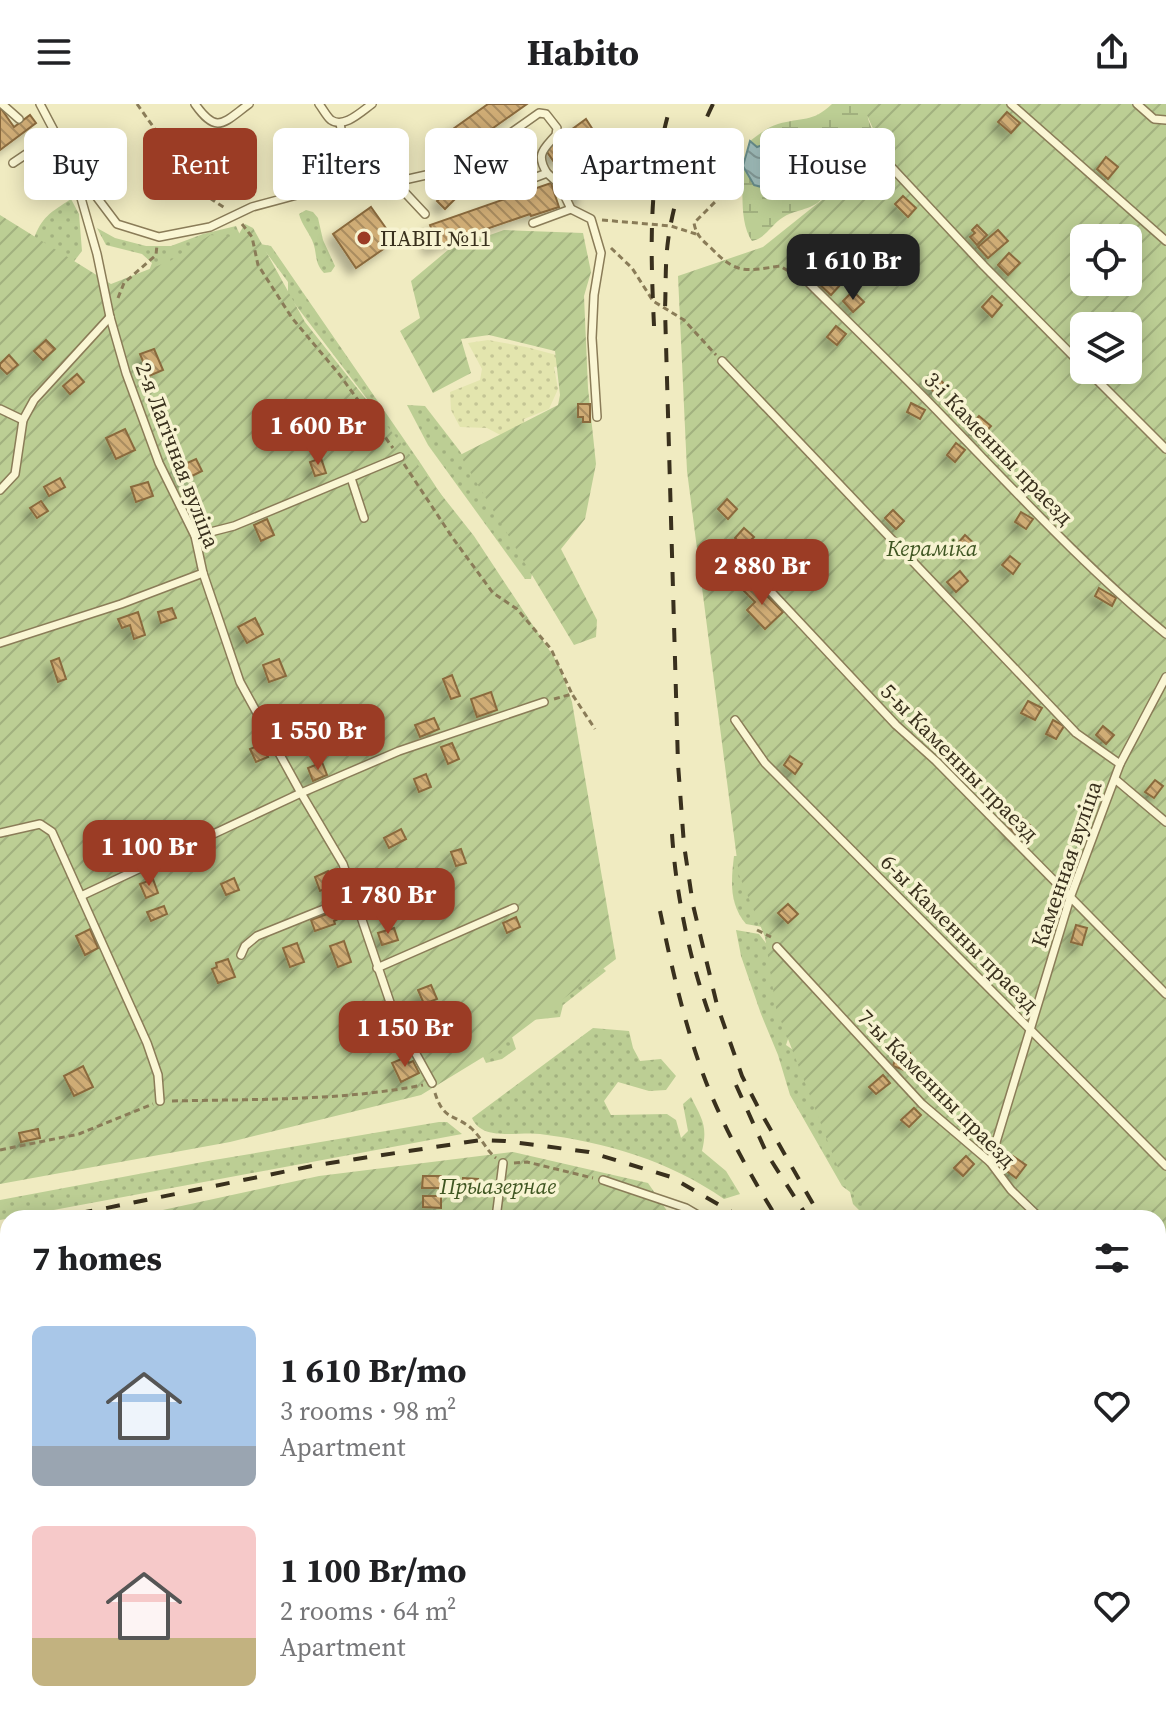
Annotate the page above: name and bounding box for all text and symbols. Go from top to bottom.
text: Habito [527,28,639,77]
icon: menu [32,30,76,74]
icon: share [1090,30,1134,74]
chip: Buy [24,128,127,200]
chip: Rent [143,128,257,200]
chip: Filters [273,128,409,200]
chip: New [425,128,537,200]
chip: Apartment [553,128,744,200]
chip: House [760,128,895,200]
place label: ПАВП №11 [380,223,491,253]
map controls [1070,224,1142,384]
button: locate [1070,224,1142,296]
marker: ПАВП №11 [355,229,373,247]
pin: 1 610 Br [770,234,936,302]
text: 1 610 Br [805,242,901,278]
button: layers [1070,312,1142,384]
street label: 2-я Лагічная вуліца [129,358,228,553]
street label: 3-і Каменны праезд [918,365,1080,531]
pin: 1 600 Br [235,399,401,467]
text: 1 600 Br [270,407,366,443]
park label: Кераміка [886,533,978,563]
pin: 2 880 Br [679,539,845,607]
text: 2 880 Br [714,547,810,583]
street label: 5-ы Каменны праезд [874,676,1046,848]
pin: 1 550 Br [235,704,401,772]
text: 1 550 Br [270,712,366,748]
street label: Каменная вуліца [1023,776,1109,951]
pin: 1 100 Br [66,820,232,888]
text: 1 100 Br [101,828,197,864]
street label: 6-ы Каменны праезд [874,847,1046,1019]
pin: 1 780 Br [305,868,471,936]
text: 1 780 Br [340,876,436,912]
pin: 1 150 Br [322,1001,488,1069]
street label: 7-ы Каменны праезд [851,1002,1023,1174]
text: 1 150 Br [357,1009,453,1045]
park label: Прыазернае [439,1171,556,1201]
text: 7 homes [32,1235,162,1281]
icon: filters [1090,1236,1134,1280]
text: 1 610 Br/mo [280,1347,467,1393]
icon: home [96,1358,192,1454]
icon: heart [1090,1384,1134,1428]
text: 3 rooms · 98 m² [280,1393,456,1429]
text: Apartment [280,1429,405,1465]
text: 1 100 Br/mo [280,1547,467,1593]
icon: home [96,1558,192,1654]
icon: heart [1090,1584,1134,1628]
text: 2 rooms · 64 m² [280,1593,456,1629]
text: Apartment [280,1629,405,1665]

